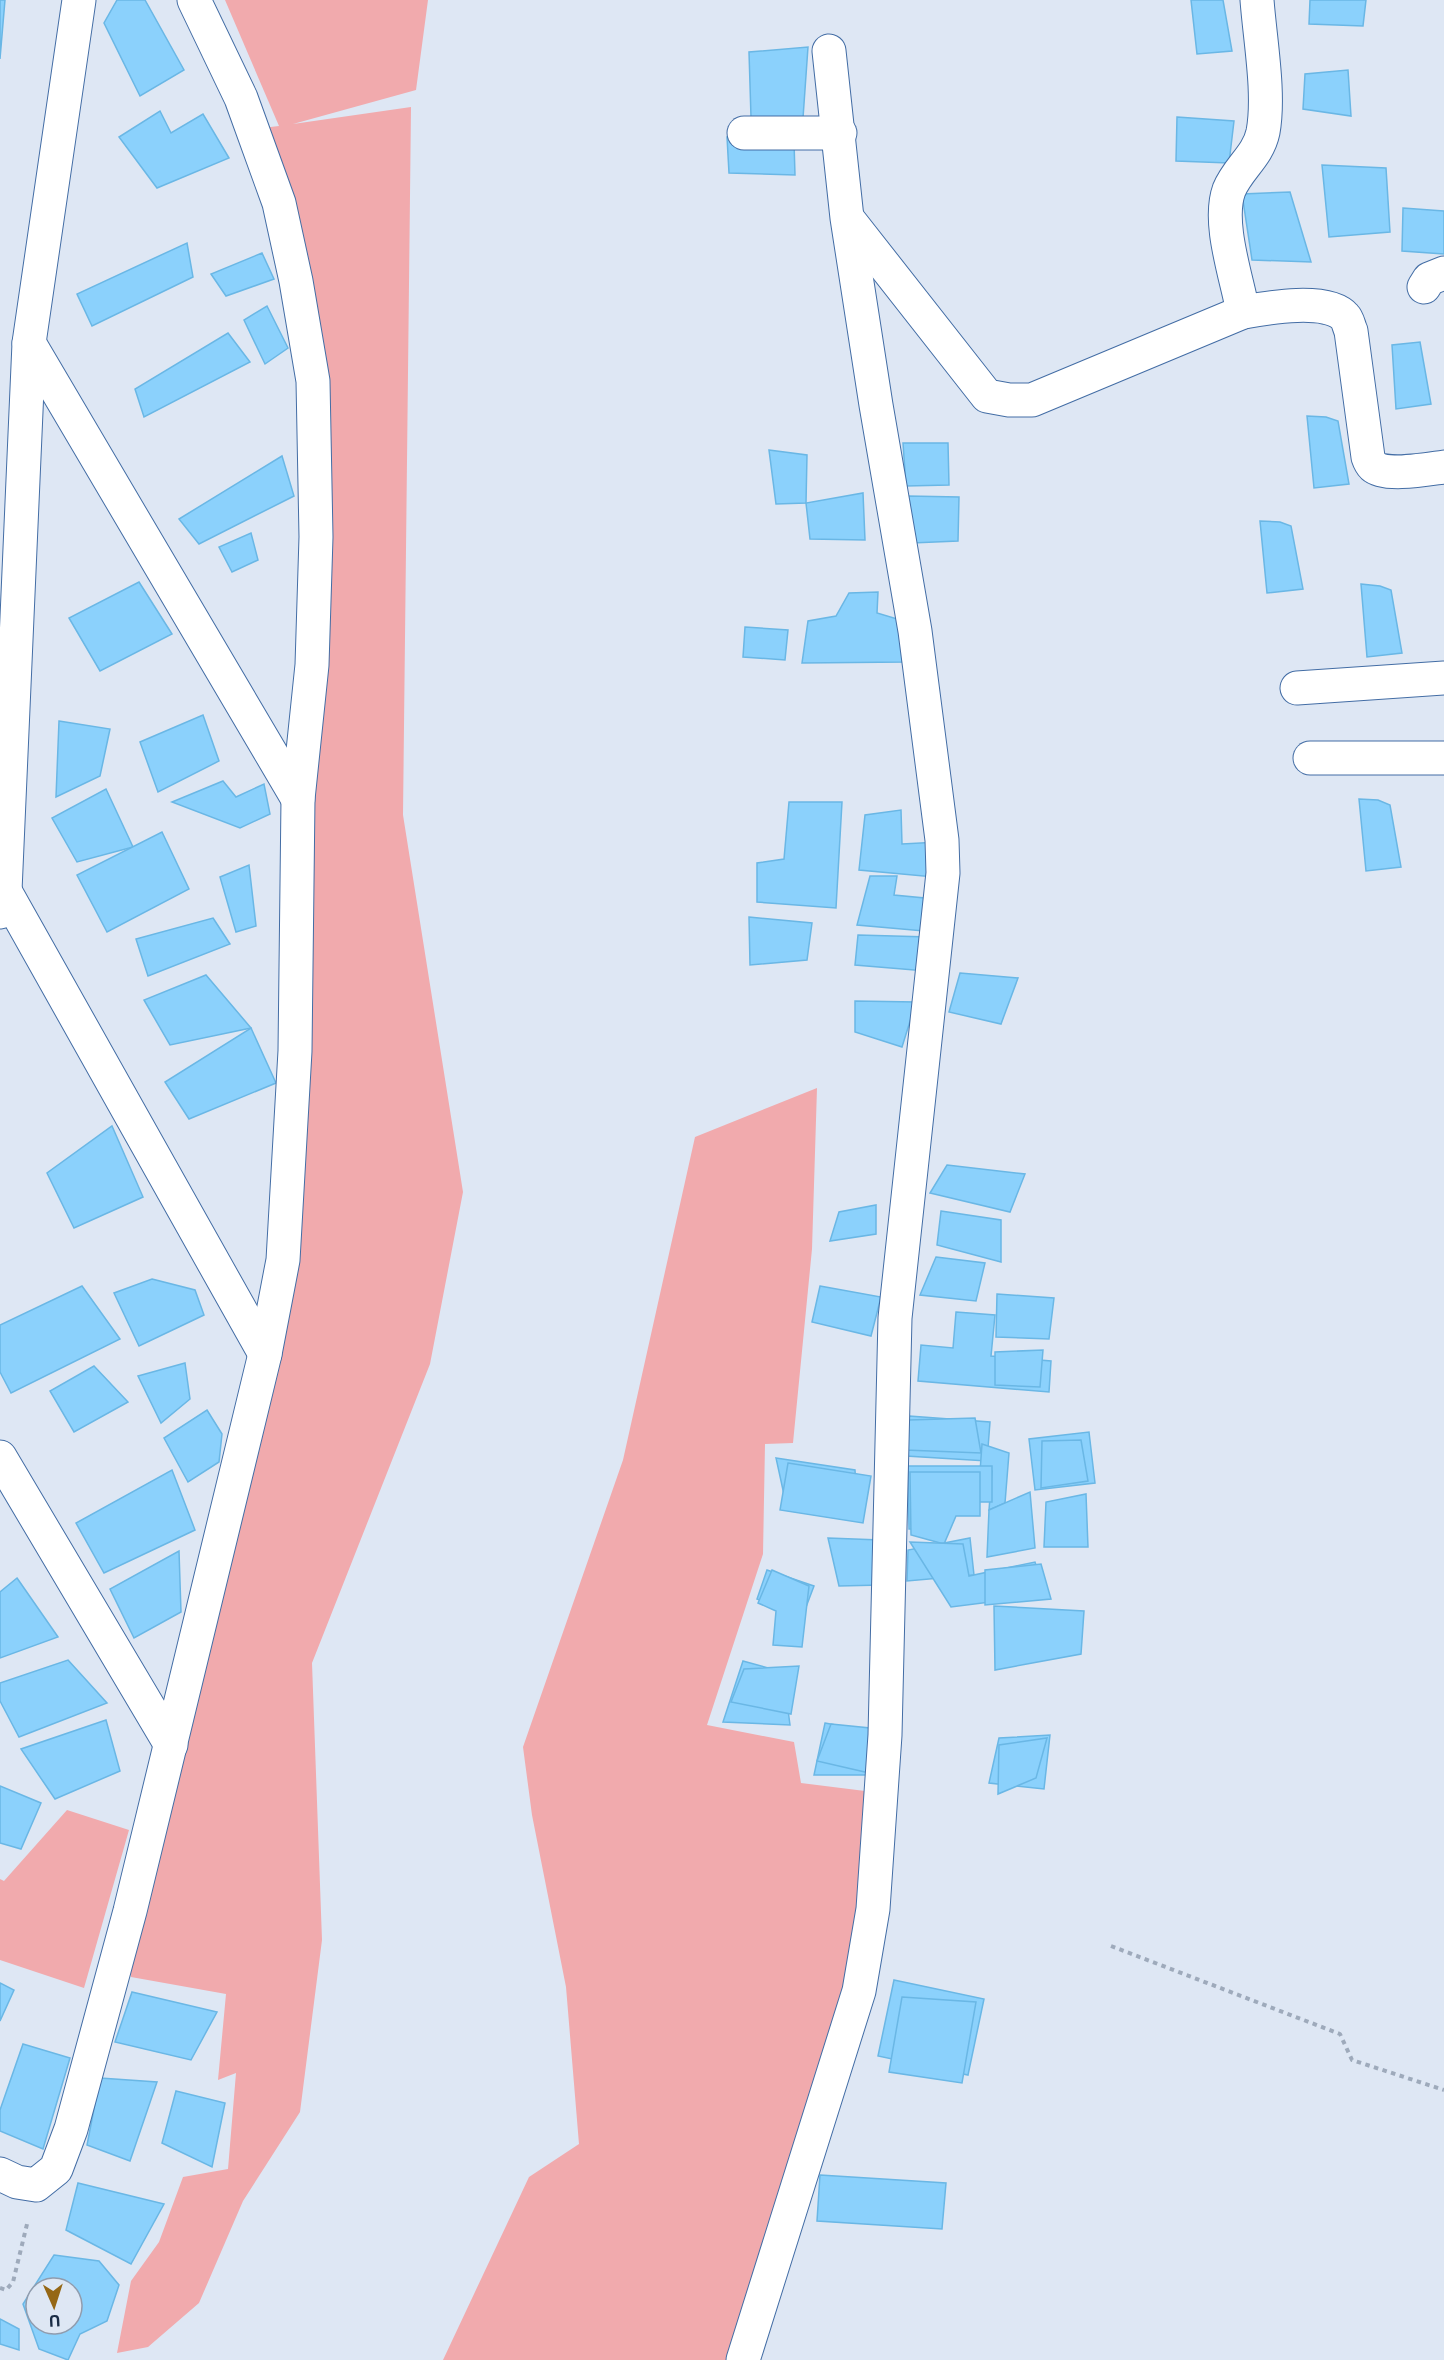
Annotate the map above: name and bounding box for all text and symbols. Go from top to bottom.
north arrow [24,2276,84,2336]
text: U [48,2311,61,2330]

